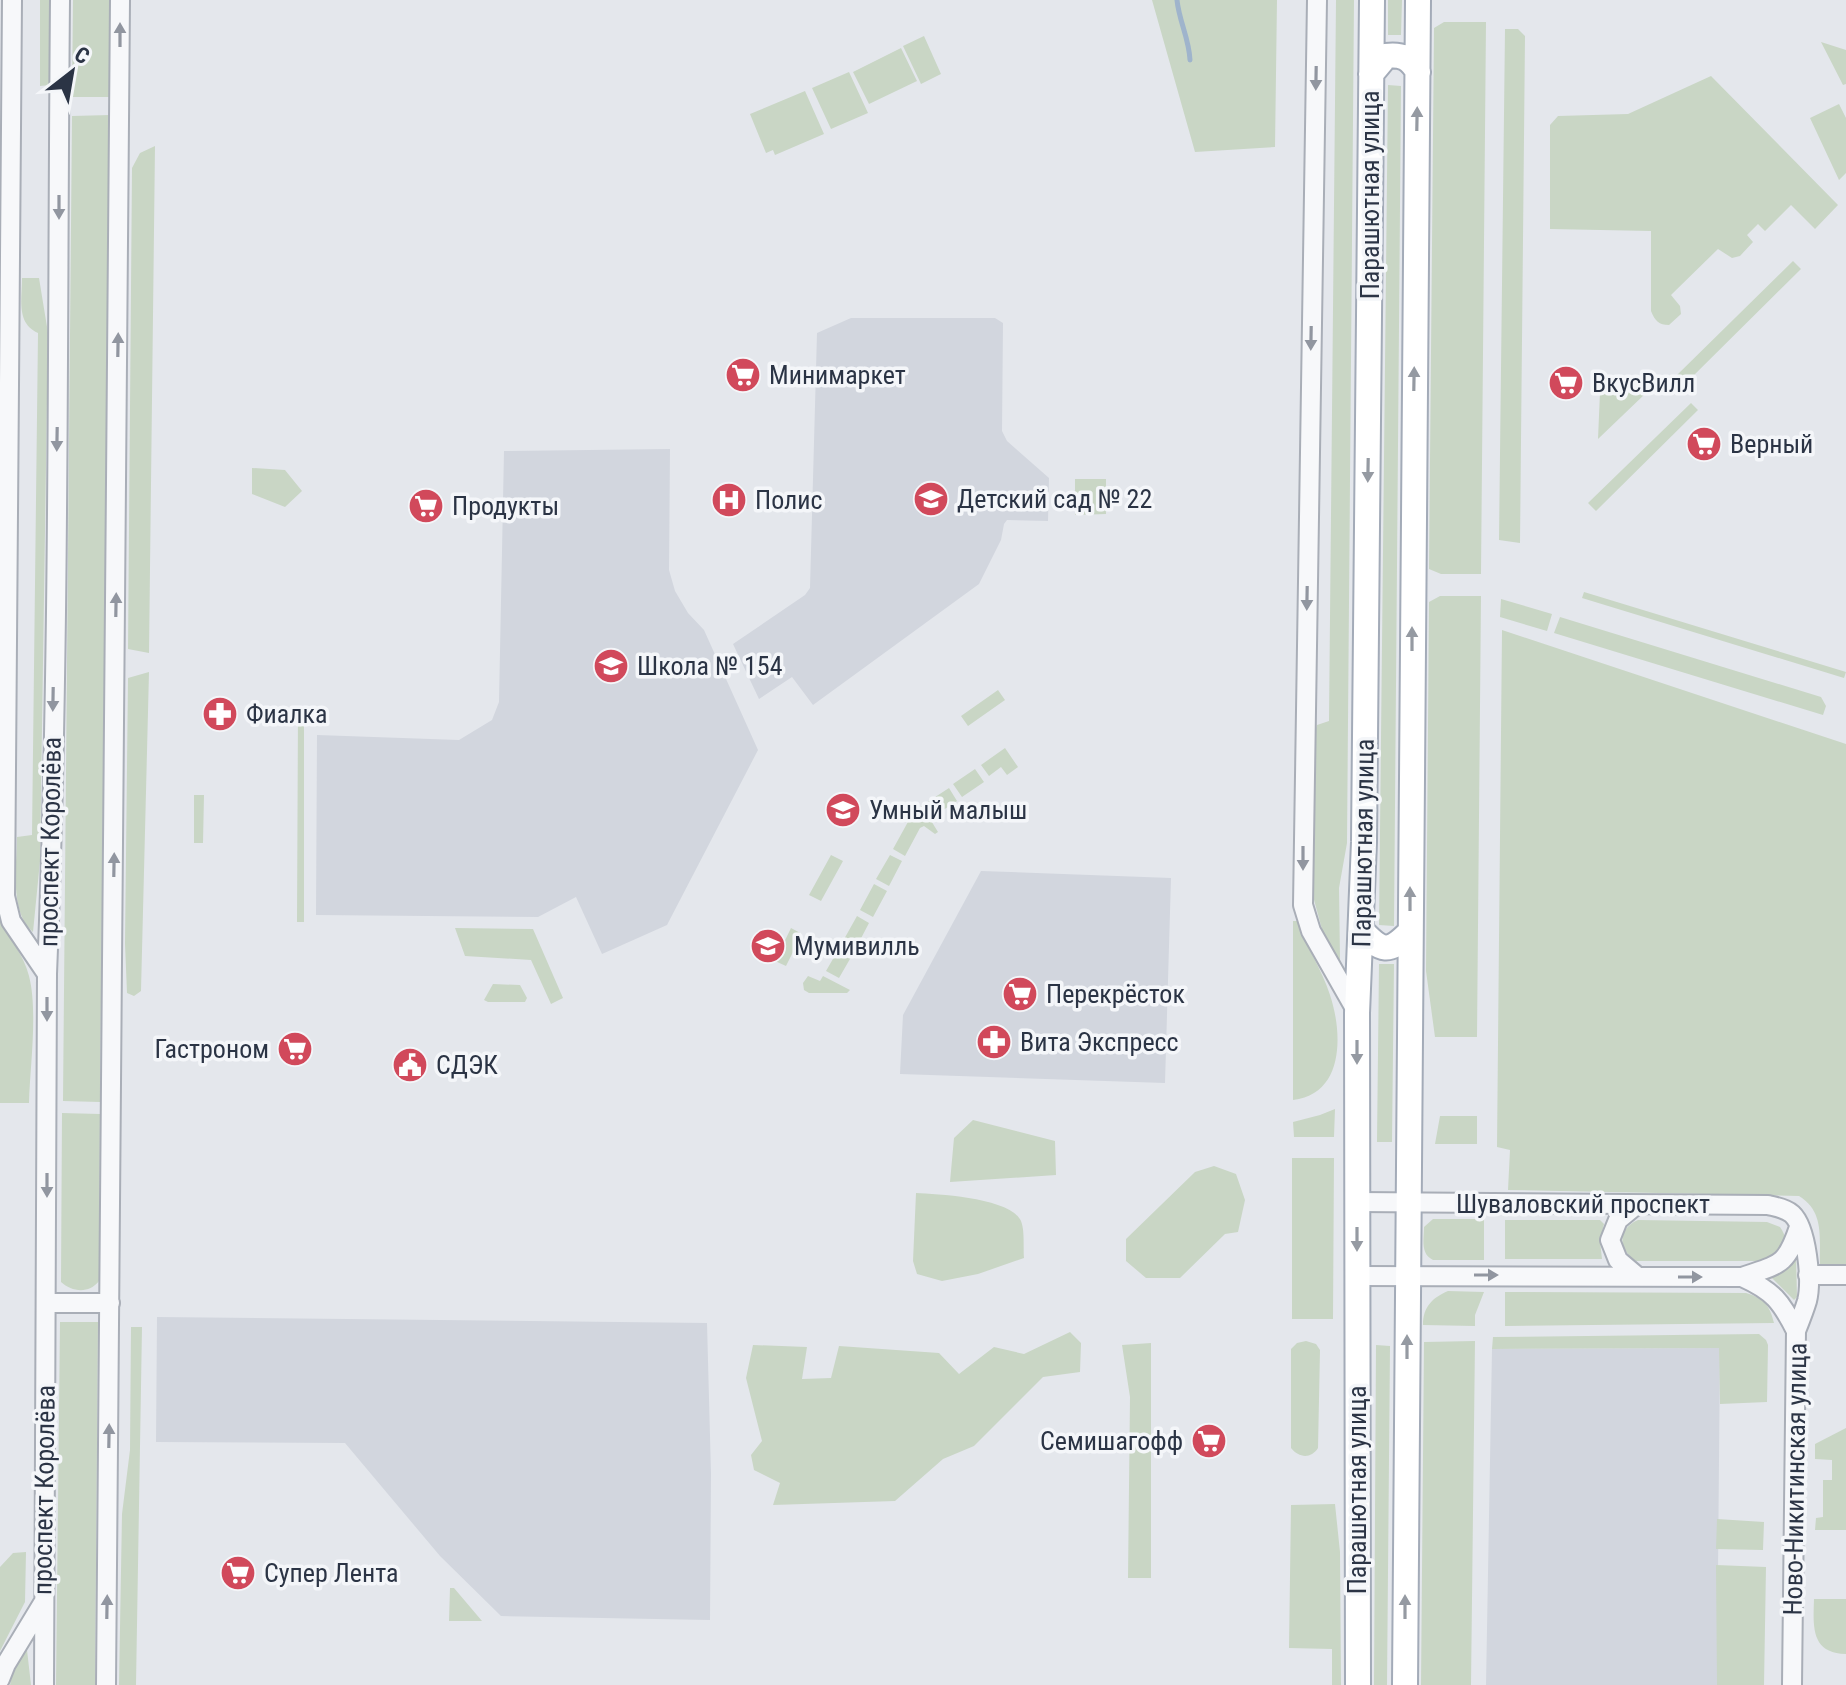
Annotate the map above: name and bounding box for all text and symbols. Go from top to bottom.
one-way arrow [114,22,126,47]
north arrow [32,32,112,112]
text: С [70,41,94,69]
one-way arrow [1310,66,1322,91]
street label: Парашютная улица [1355,91,1385,299]
one-way arrow [1411,106,1423,131]
one-way arrow [53,195,65,220]
one-way arrow [1305,326,1317,351]
one-way arrow [112,332,125,357]
supermarket icon: Минимаркет [724,356,762,394]
place label: Минимаркет [769,360,906,390]
supermarket icon: ВкусВилл [1547,364,1585,402]
one-way arrow [1408,366,1421,391]
place label: ВкусВилл [1592,368,1695,398]
supermarket icon: Верный [1685,425,1723,463]
one-way arrow [51,427,64,452]
place label: Верный [1730,429,1813,459]
one-way arrow [1362,458,1374,483]
school or university icon: Детский сад № 22 [912,480,950,518]
hospital icon: Полис [710,481,748,519]
place label: Детский сад № 22 [957,484,1152,514]
place label: Полис [755,485,823,515]
supermarket icon: Продукты [407,487,445,525]
place label: Продукты [452,491,559,521]
one-way arrow [1300,586,1313,611]
one-way arrow [110,592,122,617]
one-way arrow [1406,626,1418,651]
school or university icon: Школа № 154 [592,647,630,685]
place label: Школа № 154 [637,651,783,681]
one-way arrow [47,687,60,712]
pharmacy icon: Фиалка [201,695,239,733]
place label: Фиалка [246,699,328,729]
street label: проспект Королёва [33,737,67,947]
street label: Парашютная улица [1346,738,1380,948]
school or university icon: Умный малыш [824,791,862,829]
place label: Умный малыш [869,795,1027,825]
one-way arrow [1297,846,1309,871]
one-way arrow [108,852,120,877]
one-way arrow [1404,886,1416,911]
school or university icon: Мумивилль [749,927,787,965]
place label: Мумивилль [794,931,920,961]
supermarket icon: Перекрёсток [1001,975,1039,1013]
place label: Перекрёсток [1046,979,1185,1009]
one-way arrow [41,997,53,1022]
pharmacy icon: Вита Экспресс [975,1023,1013,1061]
place label: Вита Экспресс [1020,1027,1179,1057]
supermarket icon: Гастроном [276,1030,314,1068]
place label: Гастроном [155,1034,269,1064]
one-way arrow [1351,1040,1363,1065]
public building icon: СДЭК [391,1046,429,1084]
place label: СДЭК [436,1050,498,1080]
one-way arrow [41,1173,53,1198]
street label: Шуваловский проспект [1456,1189,1710,1219]
one-way arrow [1351,1227,1363,1252]
one-way arrow [1474,1269,1499,1281]
one-way arrow [1678,1271,1703,1283]
one-way arrow [1401,1334,1414,1359]
street label: Ново-Никитинская улица [1778,1342,1812,1616]
street label: проспект Королёва [27,1385,61,1595]
street label: Парашютная улица [1342,1386,1372,1594]
supermarket icon: Семишагофф [1190,1422,1228,1460]
one-way arrow [103,1423,115,1448]
place label: Семишагофф [1040,1426,1183,1456]
supermarket icon: Супер Лента [219,1554,257,1592]
place label: Супер Лента [264,1558,399,1588]
one-way arrow [101,1594,113,1619]
one-way arrow [1399,1594,1411,1619]

